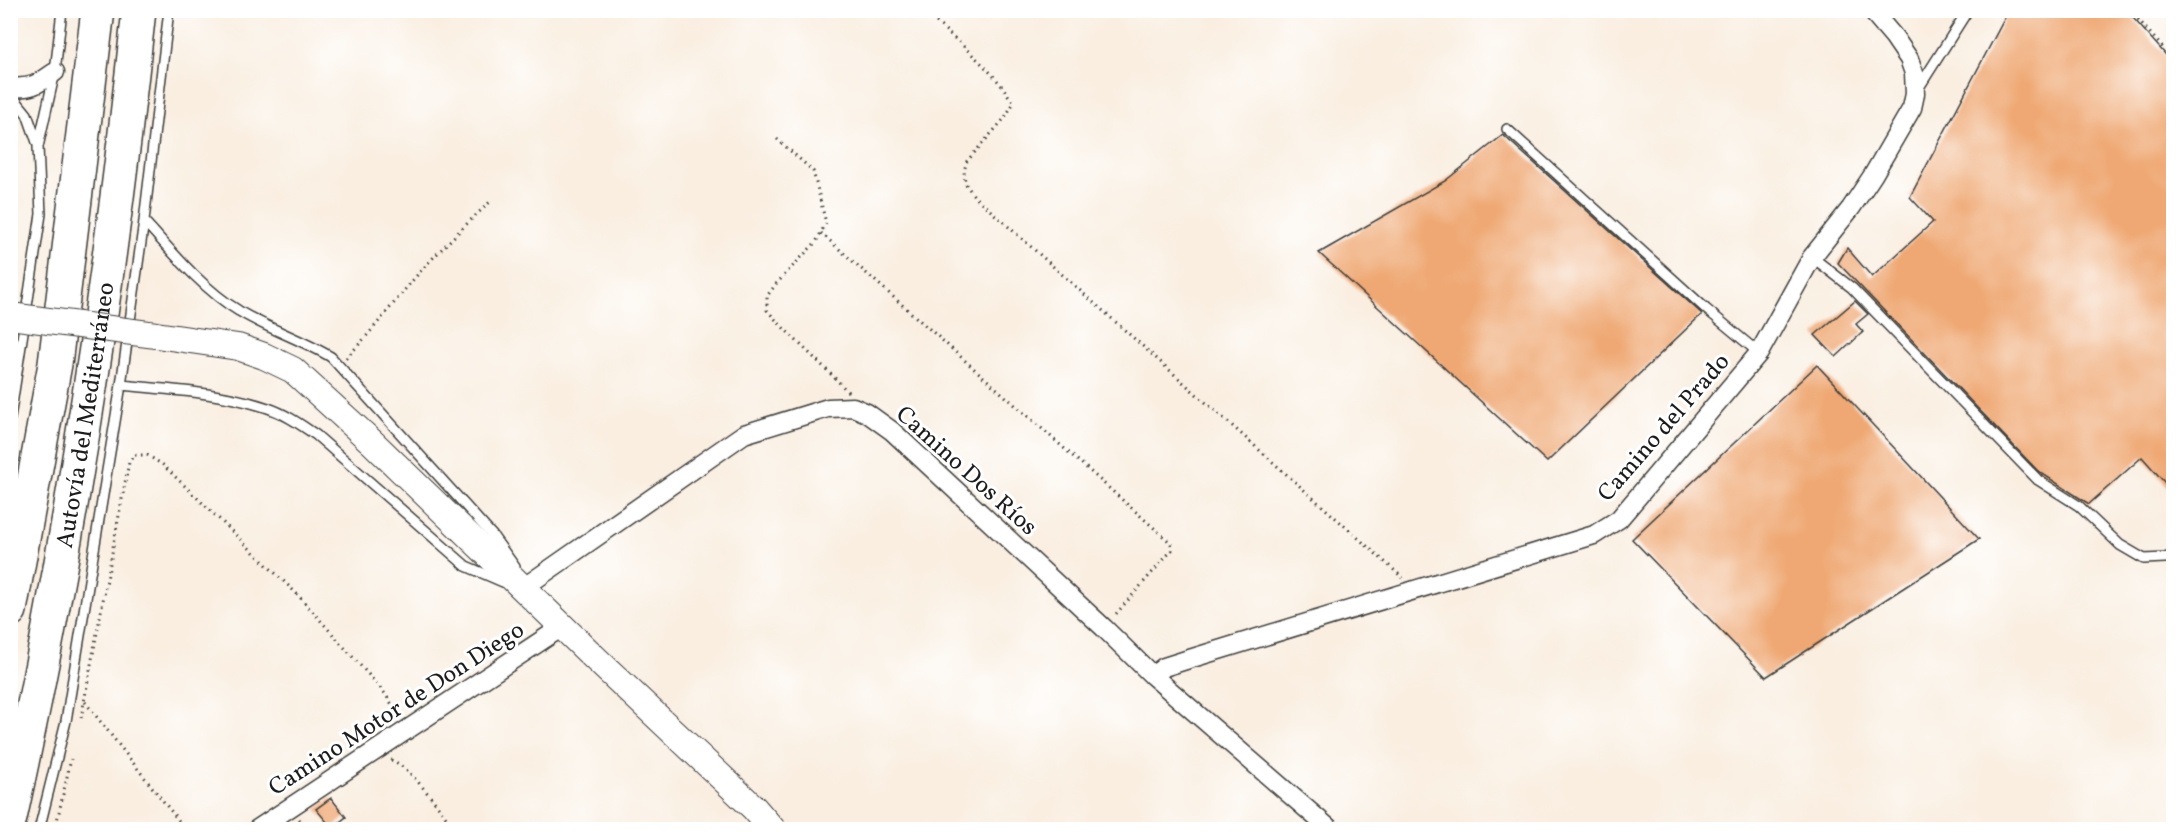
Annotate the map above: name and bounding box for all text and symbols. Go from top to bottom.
street label: Autovía del Mediterráneo [49,280,124,551]
street label: Camino del Prado [1590,347,1739,510]
street label: Camino Dos Ríos [887,399,1044,544]
street label: Camino Motor de Don Diego [263,614,532,805]

